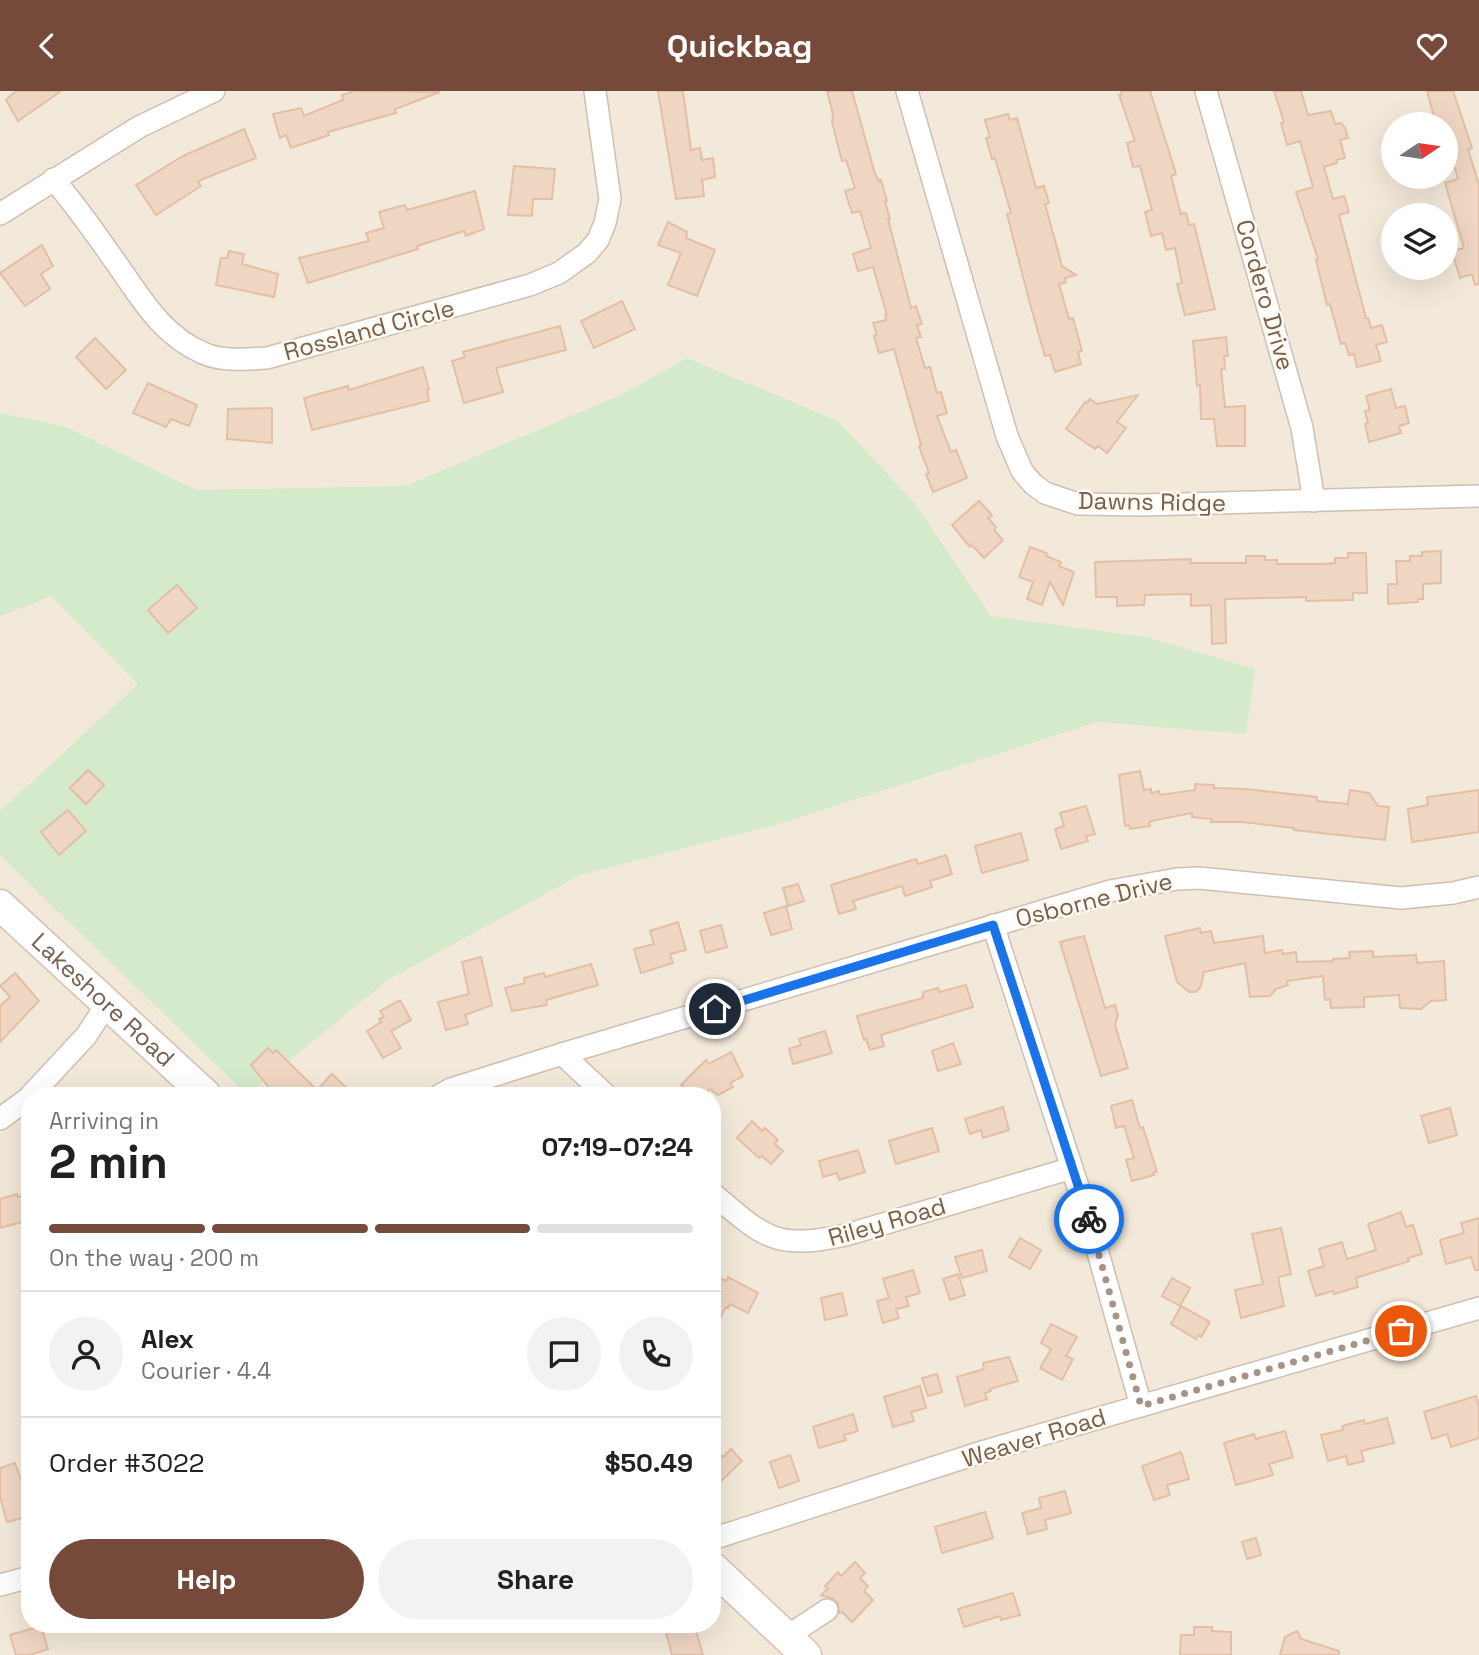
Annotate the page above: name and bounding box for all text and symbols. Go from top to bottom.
text: Quickbag [667,26,812,66]
icon: back [28,27,66,65]
icon: heart [1413,27,1451,65]
north arrow [1381,112,1458,189]
map controls [1381,112,1458,280]
button: layers [1381,203,1458,280]
street label: Cordero Drive [1229,216,1302,374]
street label: Rossland Circle [280,292,458,367]
street label: Dawns Ridge [1078,485,1226,518]
street label: Osborne Drive [1012,865,1176,934]
street label: Lakeshore Road [25,926,181,1073]
pin [685,979,745,1039]
icon: home [696,990,734,1028]
text: Arriving in [49,1106,159,1136]
text: 07:19–07:24 [541,1130,693,1164]
text: 2 min [49,1133,168,1191]
courier [1054,1184,1124,1254]
street label: Riley Road [824,1190,949,1253]
icon: bike [1070,1200,1108,1238]
text: On the way · 200 m [49,1243,259,1273]
pin [1371,1301,1431,1361]
icon: bag [1382,1312,1420,1350]
button: person [49,1317,123,1391]
button: chat [527,1317,601,1391]
button: phone [619,1317,693,1391]
text: Alex [141,1322,194,1356]
text: Courier · 4.4 [141,1356,271,1386]
street label: Weaver Road [958,1401,1110,1474]
text: Order #3022 [49,1446,204,1480]
text: $50.49 [605,1446,693,1480]
button: Help [49,1539,364,1619]
button: Share [378,1539,693,1619]

